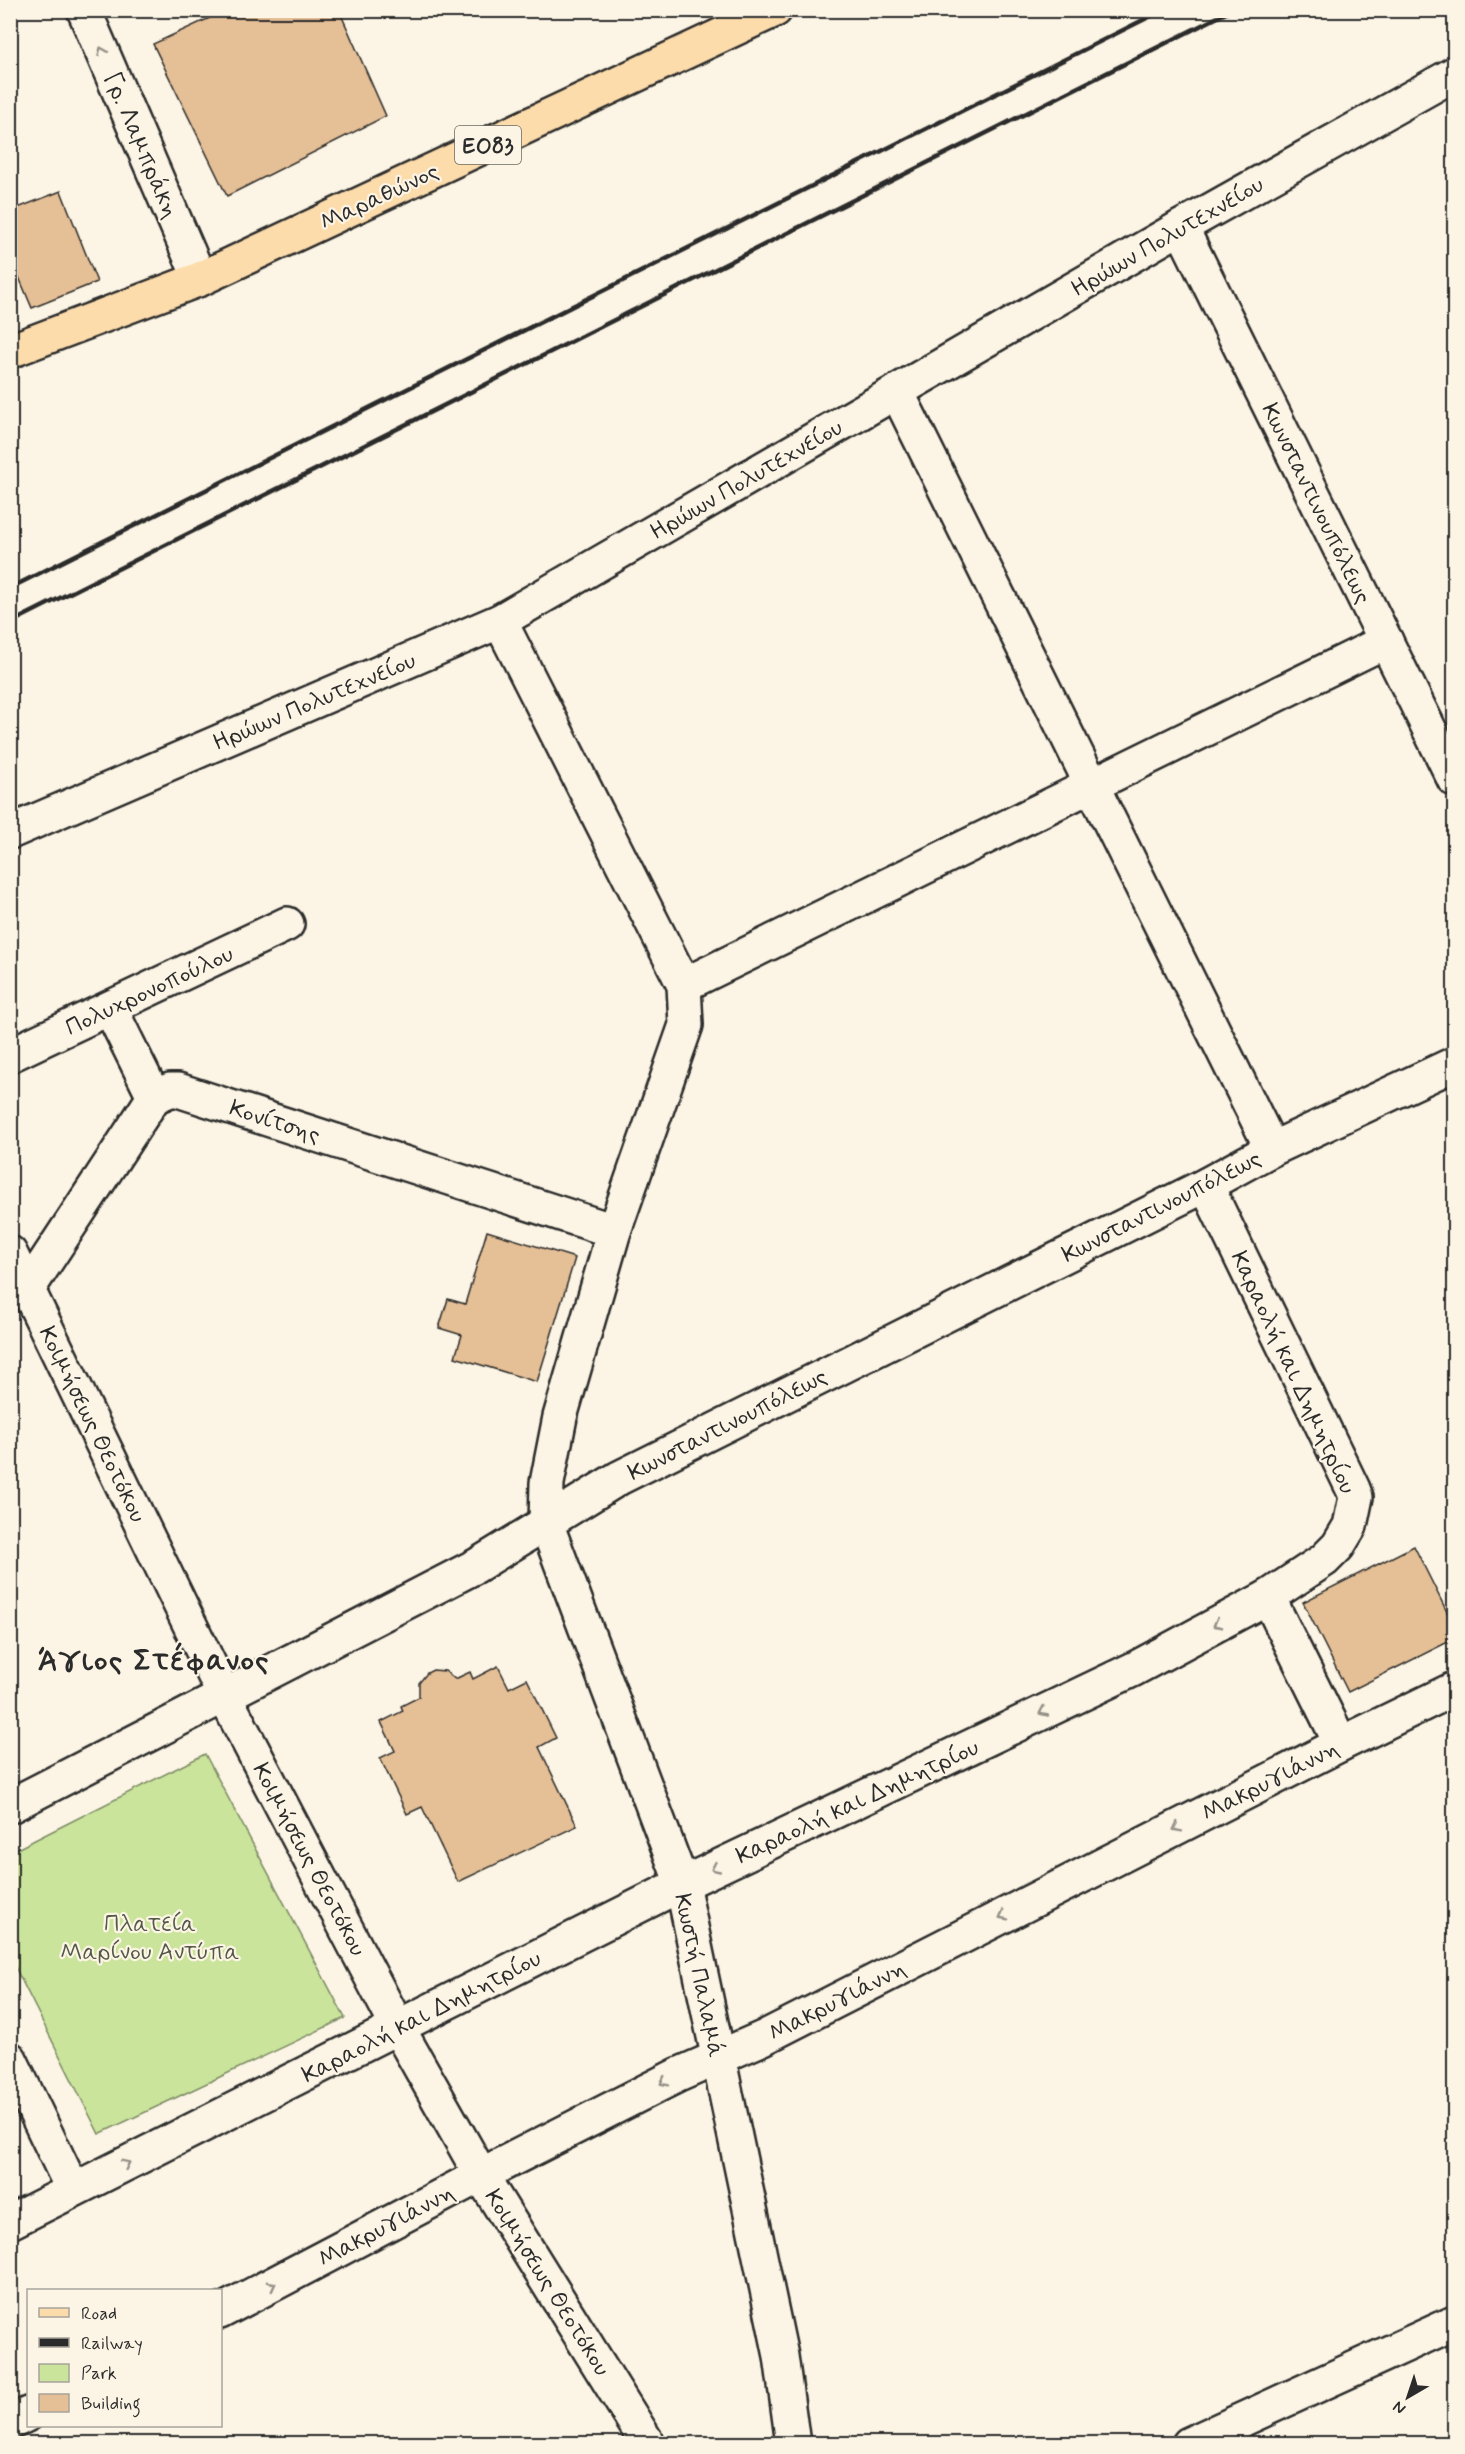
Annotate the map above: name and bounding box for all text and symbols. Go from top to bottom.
one-way arrow [97,47,109,58]
street label: Γρ. Λαμπράκη [96,68,185,224]
road number: ΕΟ83 [455,126,521,164]
street label: Μαραθώνος [315,156,444,238]
street label: Ηρώων Πολυτεχνείου [1066,169,1270,305]
street label: Κωνσταντινουπόλεως [1254,398,1378,609]
street label: Ηρώων Πολυτεχνείου [645,412,849,548]
street label: Ηρώων Πολυτεχνείου [208,646,421,759]
street label: Πολυχρονοπούλου [61,939,239,1044]
street label: Κονίτσης [225,1093,324,1152]
street label: Κωνσταντινουπόλεως [1057,1144,1267,1271]
street label: Καραολή και Δημητρίου [1223,1246,1363,1499]
street label: Κοιμήσεως Θεοτόκου [31,1321,153,1528]
street label: Κωνσταντινουπόλεως [623,1362,833,1489]
one-way arrow [1212,1617,1223,1629]
district label: Άγιος Στέφανος [38,1642,270,1681]
one-way arrow [1038,1705,1049,1717]
street label: Καραολή και Δημητρίου [731,1732,984,1872]
street label: Μακρυγιάννη [1197,1733,1345,1829]
street label: Κοιμήσεως Θεοτόκου [245,1758,373,1962]
one-way arrow [1172,1820,1183,1832]
one-way arrow [711,1861,722,1873]
street label: Κωστή Παλαμά [666,1891,731,2060]
park label: Πλατεία Μαρίνου Αντύπα [60,1909,240,1968]
one-way arrow [998,1909,1009,1920]
street label: Καραολή και Δημητρίου [297,1943,547,2091]
street label: Μακρυγιάννη [764,1953,912,2049]
one-way arrow [660,2075,671,2086]
one-way arrow [119,2159,130,2171]
street label: Μακρυγιάννη [313,2177,460,2275]
street label: Κοιμήσεως Θεοτόκου [477,2184,617,2382]
one-way arrow [266,2281,277,2292]
legend [27,2289,222,2427]
text: Road [81,2302,117,2326]
text: Railway [81,2332,143,2356]
text: Park [81,2362,117,2386]
north arrow [1378,2367,1438,2427]
text: Building [81,2392,141,2418]
text: N [1389,2396,1410,2419]

